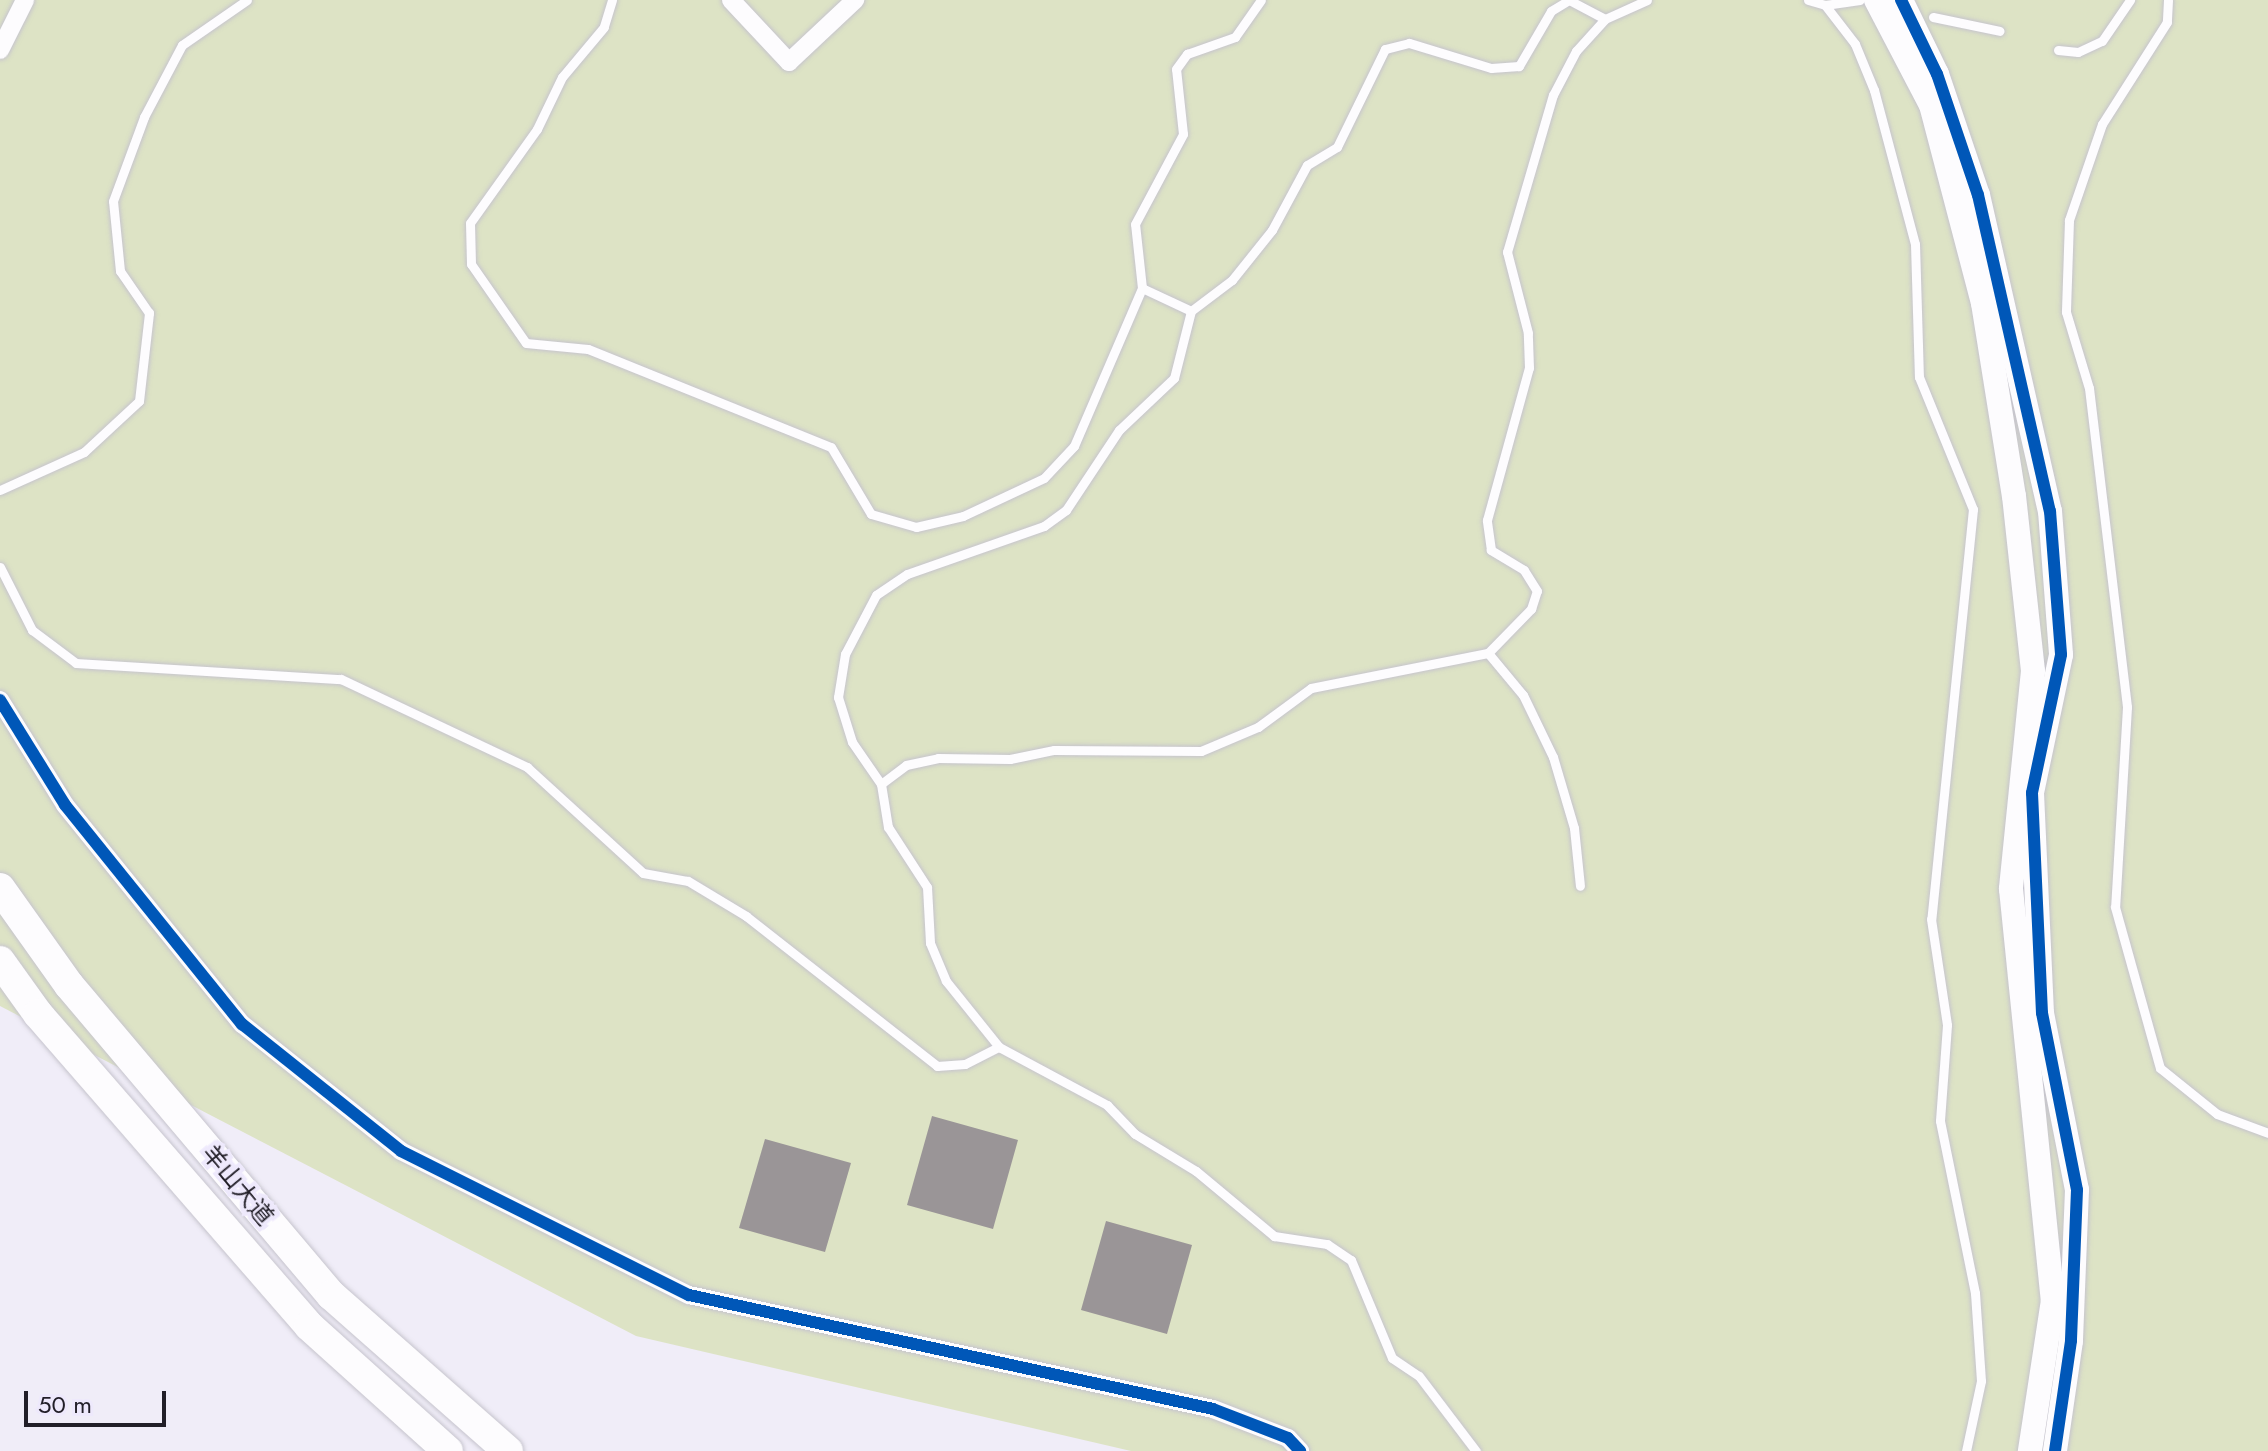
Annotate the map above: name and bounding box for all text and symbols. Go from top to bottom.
street label: 羊山大道 [196,1139,280,1231]
scale bar [28,1375,170,1425]
text: 50 m [38,1387,92,1422]

